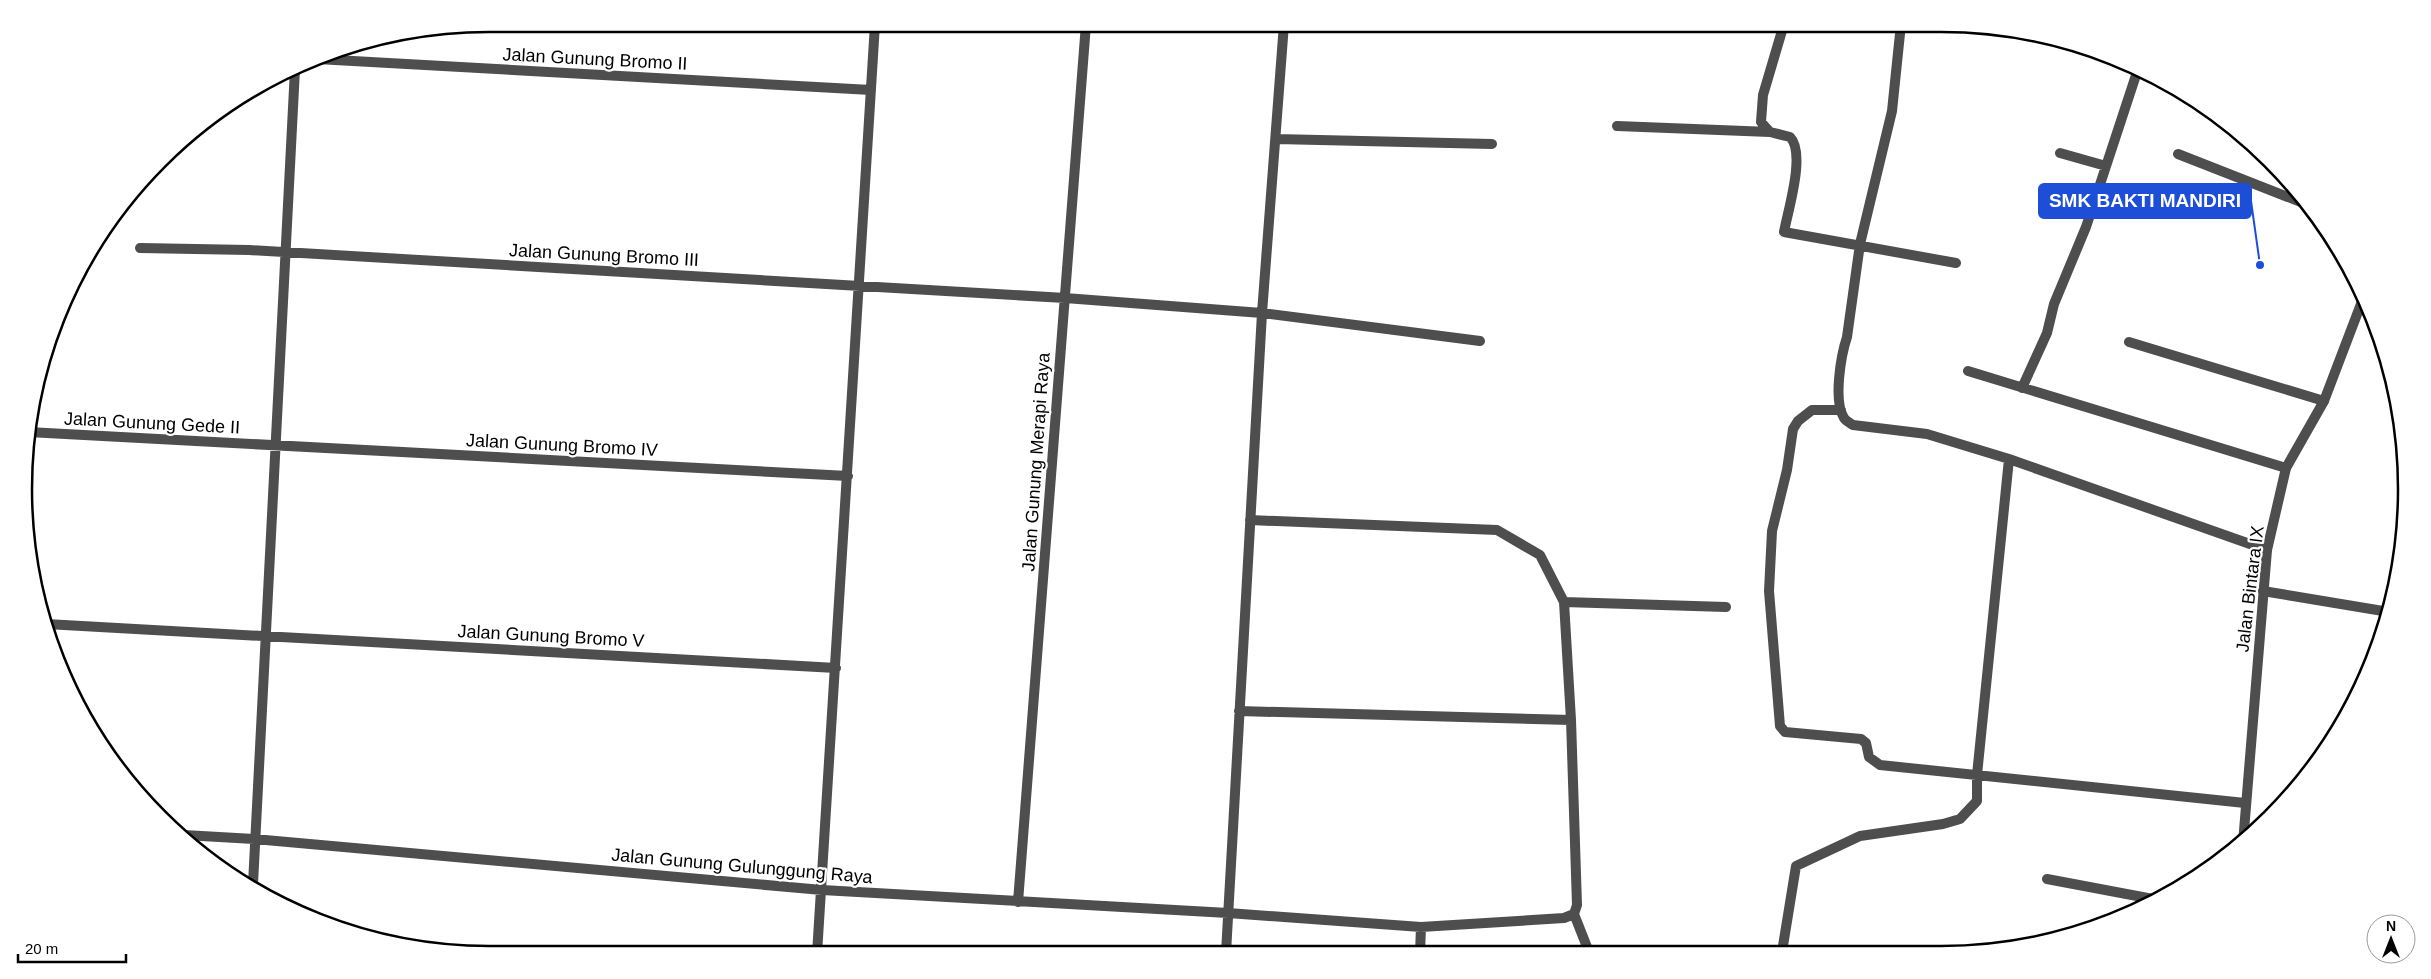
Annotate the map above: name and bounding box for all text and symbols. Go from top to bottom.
street label: Jalan Gunung Bromo II [502,44,688,74]
callout: SMK BAKTI MANDIRI [2039,184,2251,218]
text: SMK BAKTI MANDIRI [2049,190,2241,211]
street label: Jalan Gunung Bromo III [509,240,699,270]
street label: Jalan Gunung Merapi Raya [1018,351,1054,572]
street label: Jalan Gunung Gede II [64,408,240,438]
street label: Jalan Gunung Bromo IV [466,430,658,460]
street label: Jalan Bintara IX [2232,525,2268,653]
street label: Jalan Gunung Bromo V [457,621,645,651]
street label: Jalan Gunung Gulunggung Raya [611,845,874,887]
north arrow [2366,914,2416,964]
text: N [2386,918,2396,934]
scale bar [18,932,125,964]
text: 20 m [25,940,58,957]

